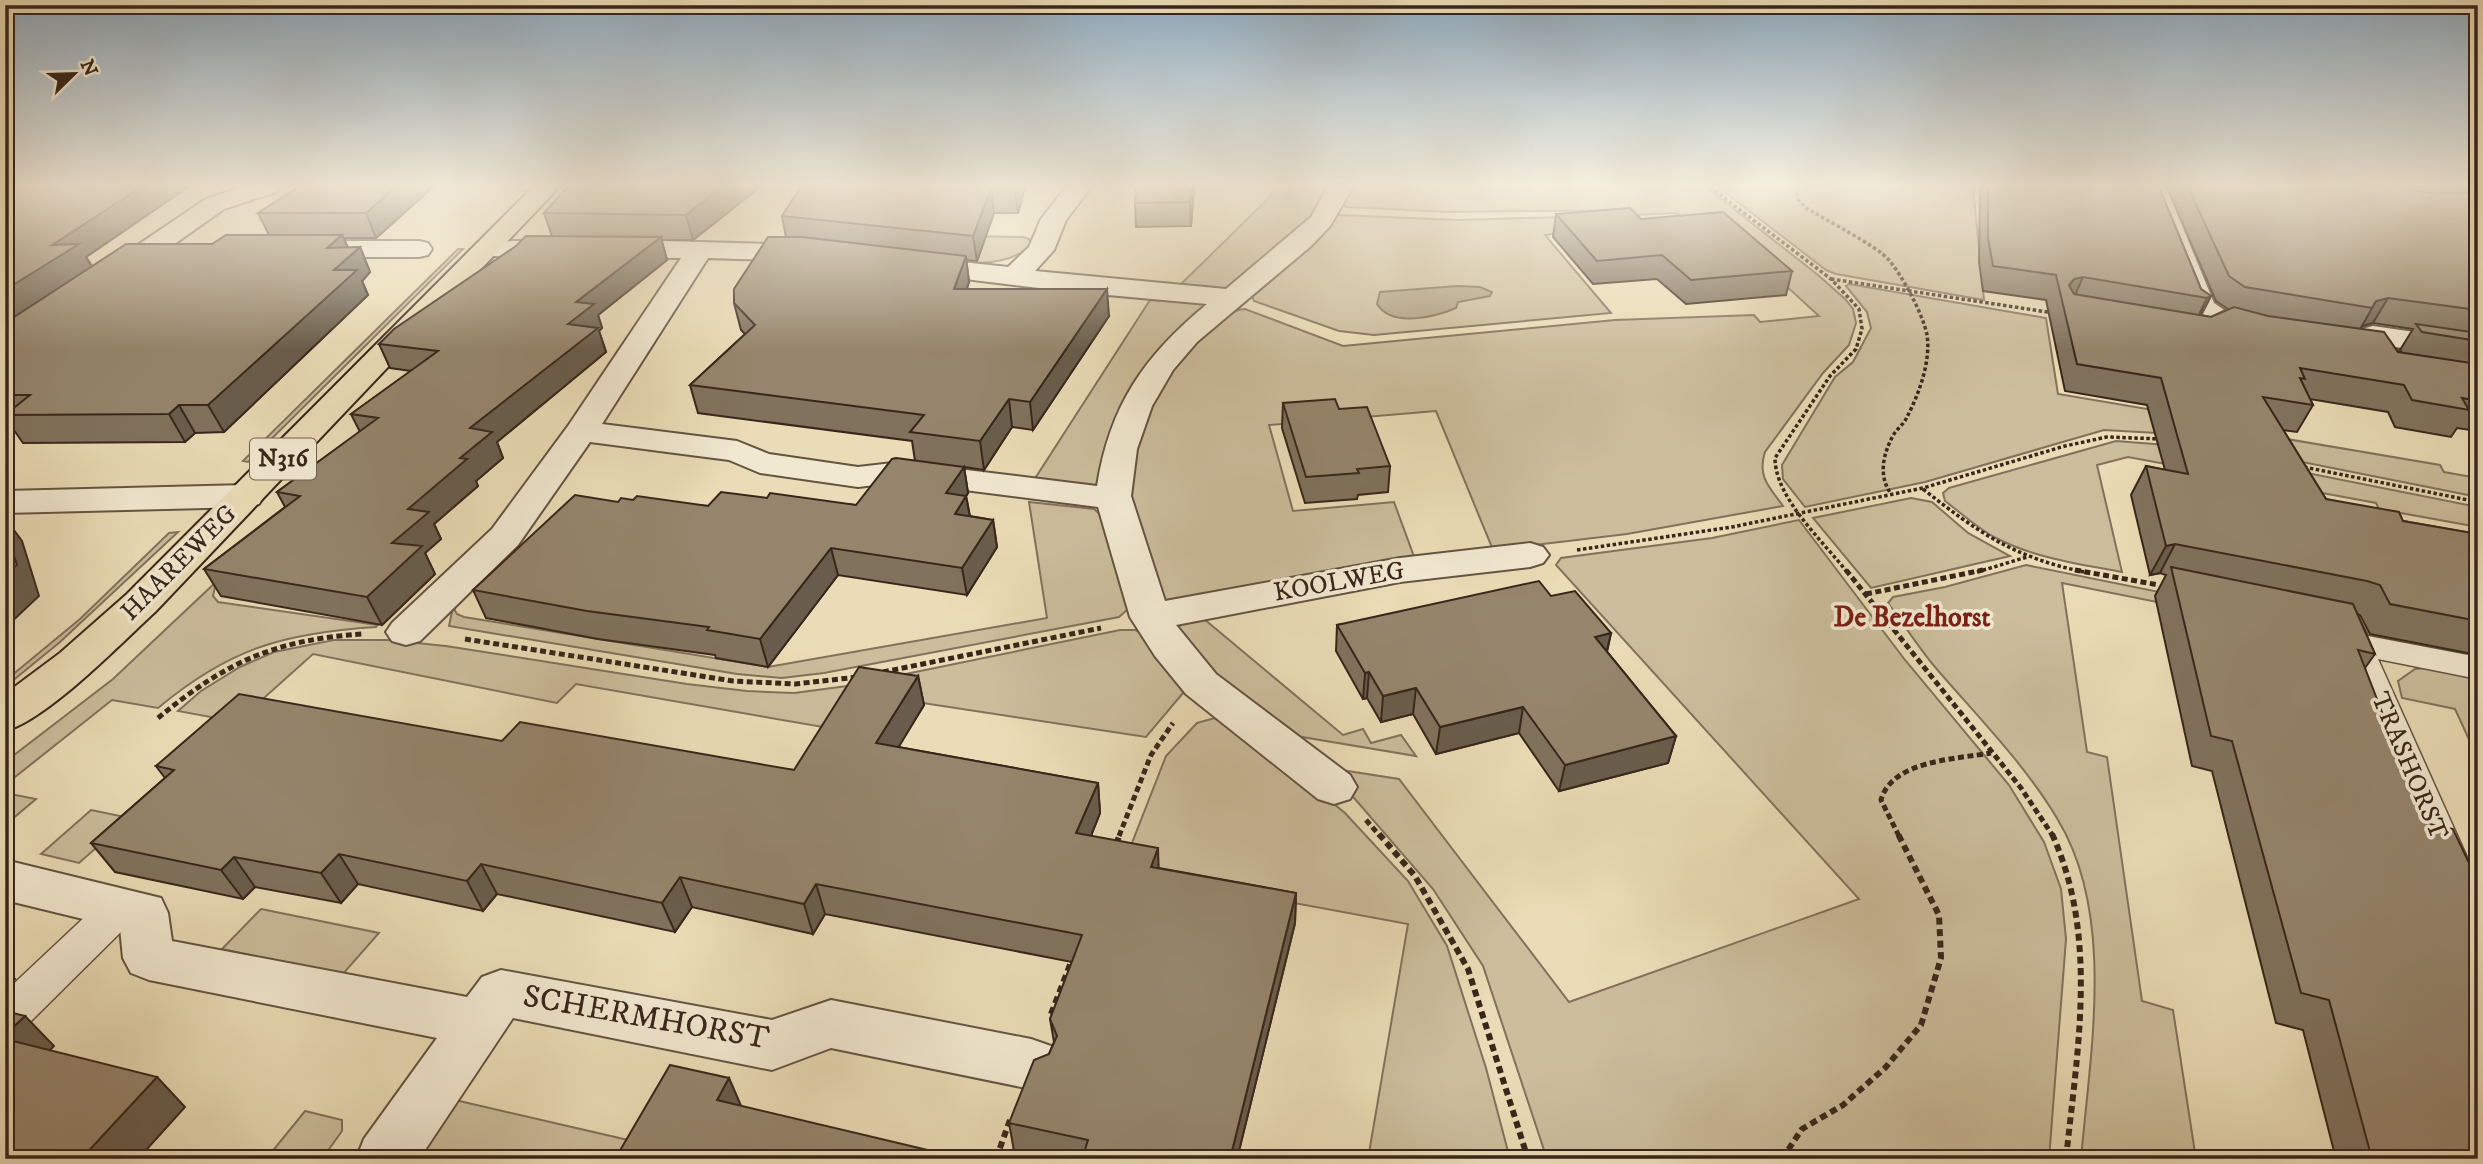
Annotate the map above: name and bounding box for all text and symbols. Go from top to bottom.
north arrow [38,38,108,108]
text: N [75,56,102,80]
road number: N316 [250,438,316,480]
street label: HAAREWEG [114,498,244,628]
street label: KOOLWEG [1271,554,1407,610]
district label: De Bezelhorst [1834,600,1990,635]
street label: TRASHORST [2363,687,2455,845]
street label: SCHERMHORST [520,977,772,1059]

